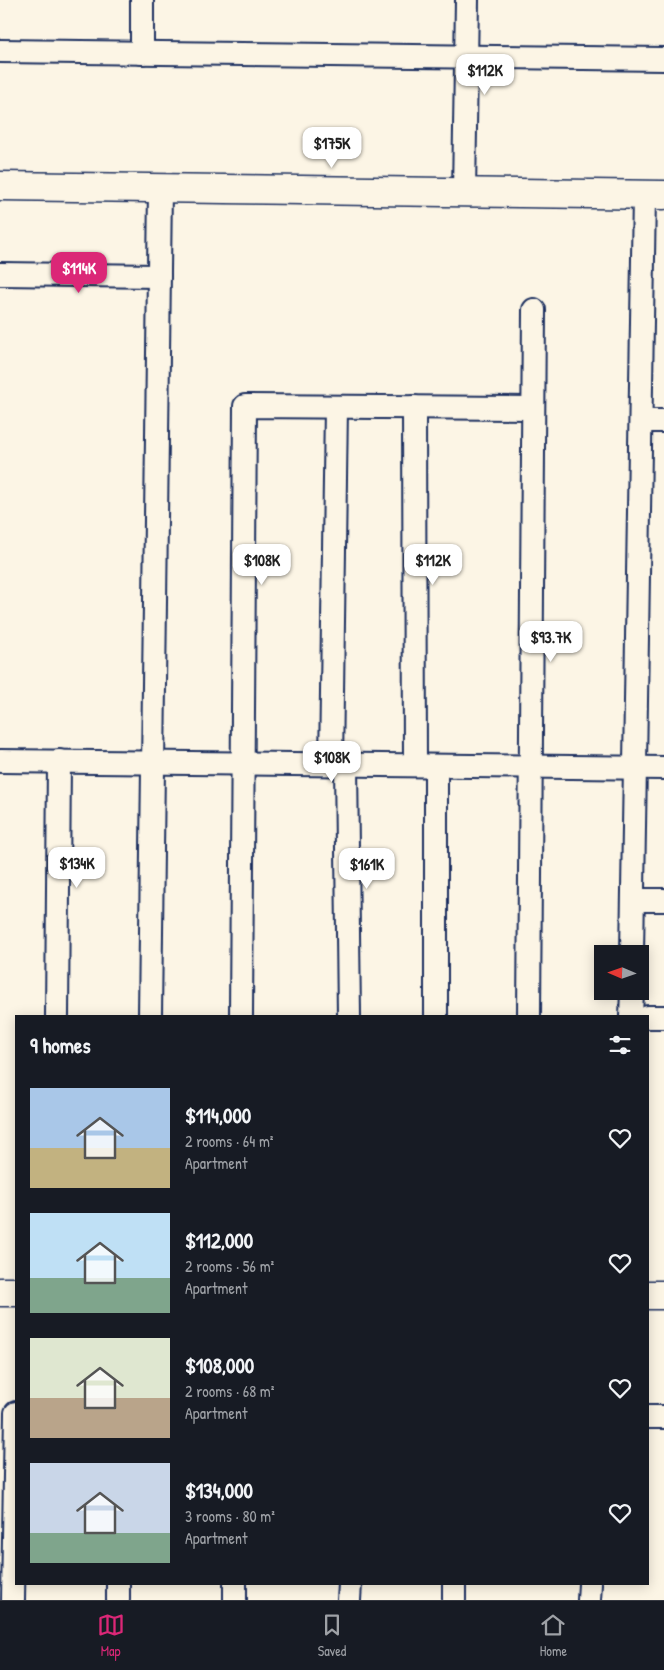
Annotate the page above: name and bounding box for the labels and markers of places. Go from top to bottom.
pin: $112K [450,54,520,96]
pin: $175K [297,126,367,169]
pin: $114K [44,252,114,294]
pin: $108K [227,544,297,586]
pin: $112K [398,544,468,586]
pin: $93.7K [510,620,592,663]
pin: $108K [297,740,367,783]
pin: $134K [42,846,112,889]
pin: $161K [332,848,402,890]

